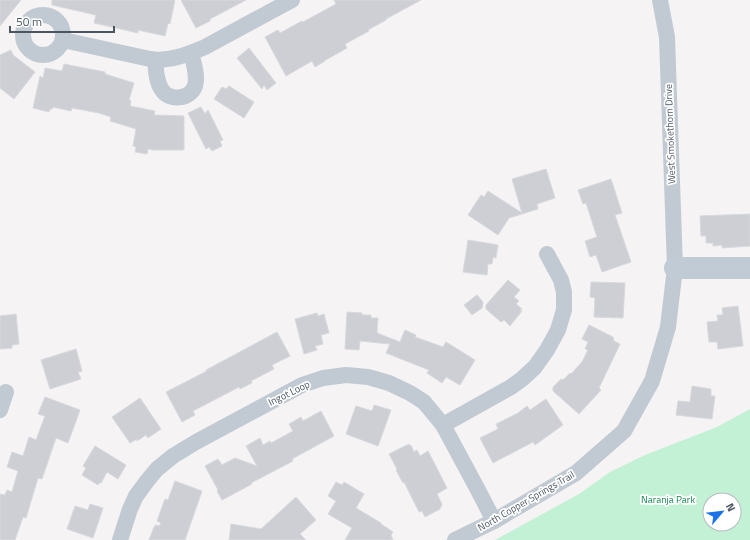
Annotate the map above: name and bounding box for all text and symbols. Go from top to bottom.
scale bar [10,8,114,34]
text: 50 m [16,12,42,31]
street label: West Smokethorn Drive [661,84,679,184]
street label: Ingot Loop [266,377,312,409]
street label: North Copper Springs Trail [475,467,577,535]
park label: Naranja Park [641,492,695,507]
north arrow [702,492,742,532]
text: N [722,500,740,514]

